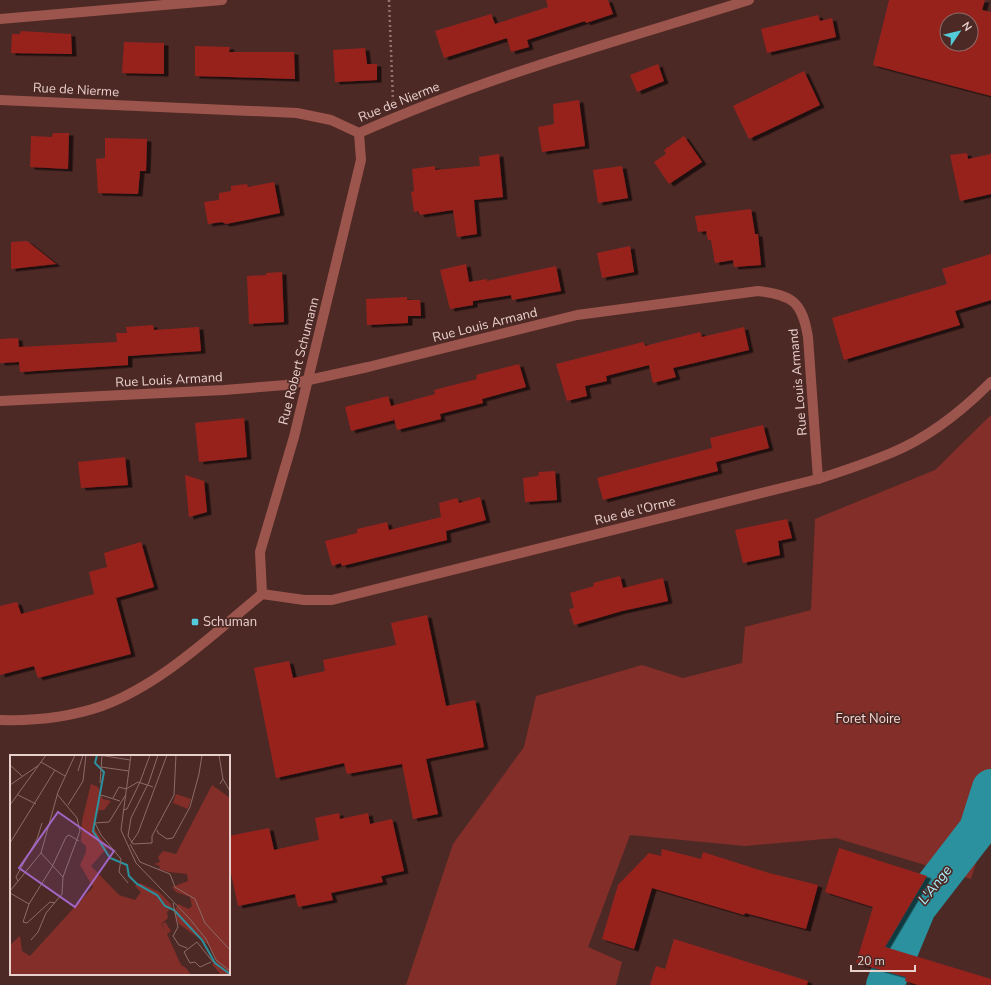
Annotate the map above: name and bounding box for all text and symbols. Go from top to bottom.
north arrow [939,12,979,52]
text: N [958,19,975,34]
street label: Rue de Nierme [356,77,442,127]
street label: Rue de Nierme [32,79,120,101]
street label: Rue Robert Schumann [274,295,324,427]
street label: Rue Louis Armand [431,303,539,347]
street label: Rue Louis Armand [784,328,812,436]
street label: Rue Louis Armand [115,368,223,392]
street label: Rue de l'Orme [593,492,678,530]
place label: Schuman [203,613,257,631]
marker: Schuman [190,617,200,627]
park label: Foret Noire [836,710,900,728]
inset map [10,755,230,975]
water label: L'Ange [914,861,957,908]
scale bar [851,947,915,973]
text: 20 m [857,953,885,969]

